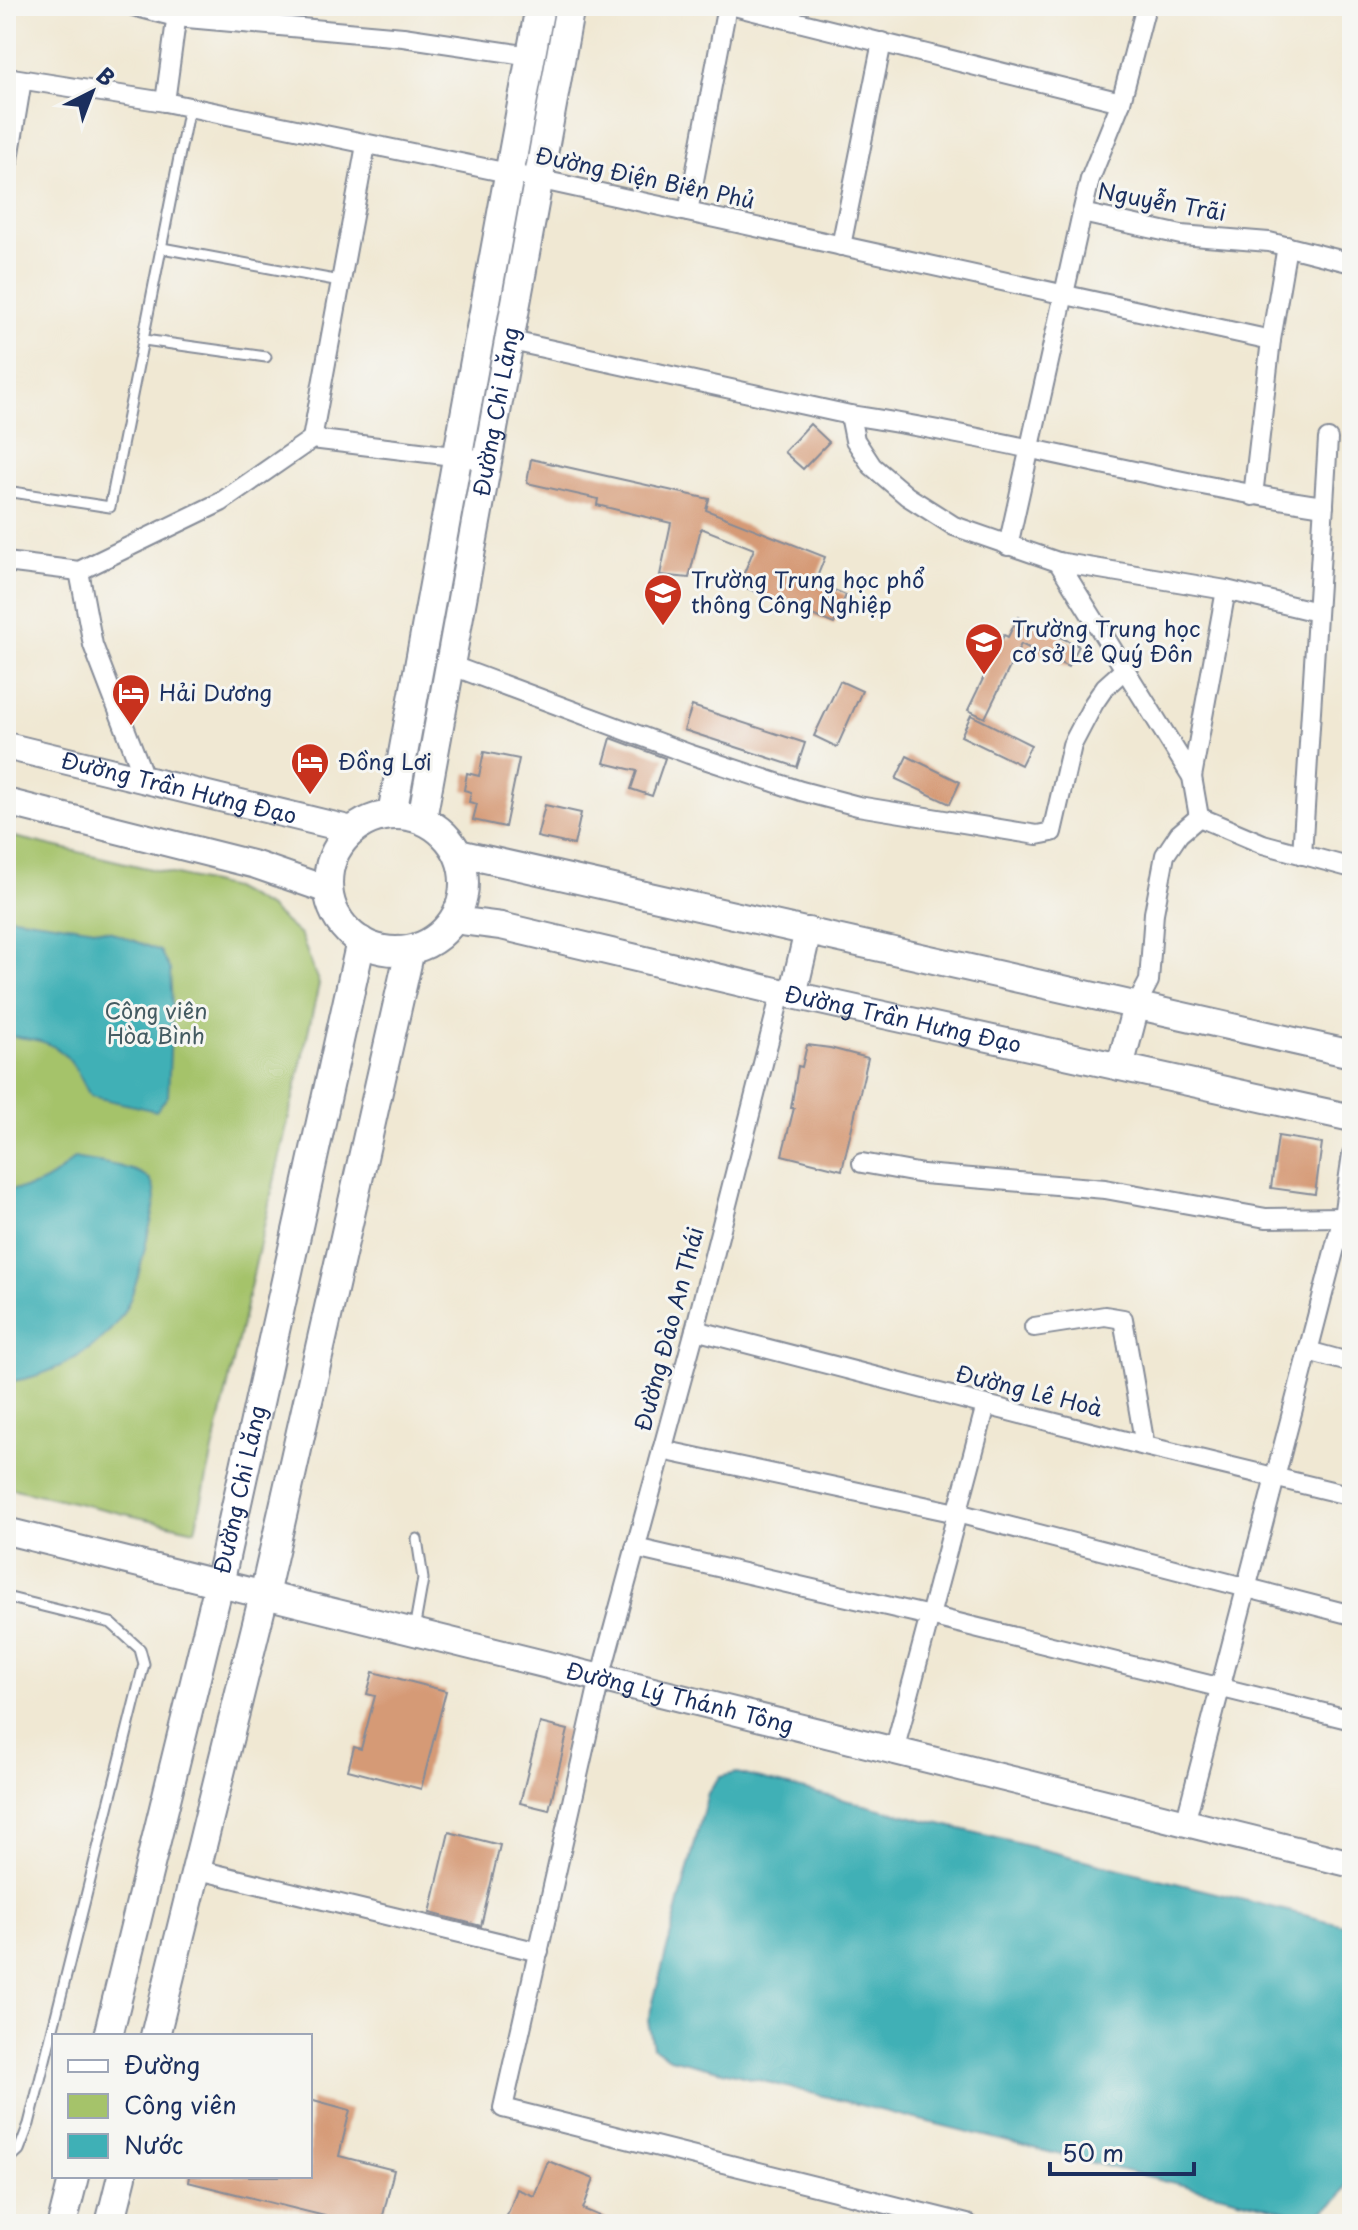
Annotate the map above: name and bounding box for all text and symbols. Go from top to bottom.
north arrow [52,52,132,132]
text: B [90,59,123,93]
street label: Đường Điện Biên Phủ [533,137,758,216]
street label: Nguyễn Trãi [1095,173,1229,228]
street label: Đường Chi Lăng [463,324,526,499]
place label: Trường Trung học phổ thông Công Nghiệp [691,562,925,620]
school or university icon: Trường Trung học phổ thông Công Nghiệp [642,572,684,627]
place label: Trường Trung học cơ sở Lê Quý Đôn [1012,611,1200,669]
school or university icon: Trường Trung học cơ sở Lê Quý Đôn [963,621,1005,676]
hotel icon: Hải Dương [110,672,152,727]
place label: Hải Dương [159,675,272,708]
hotel icon: Đồng Lơi [289,741,331,796]
street label: Đường Trần Hưng Đạo [58,742,300,831]
place label: Đồng Lơi [338,744,432,777]
street label: Đường Trần Hưng Đạo [782,976,1025,1060]
park label: Công viên Hòa Bình [104,993,208,1051]
street label: Đường Đào An Thái [624,1223,711,1434]
street label: Đường Lê Hoà [953,1355,1106,1424]
street label: Đường Chi Lăng [204,1402,273,1577]
street label: Đường Lý Thánh Tông [563,1652,797,1740]
legend [52,2034,312,2178]
text: Đường [124,2046,200,2082]
text: Công viên [124,2086,237,2122]
text: Nước [124,2126,183,2162]
scale bar [1050,2126,1194,2176]
text: 50 m [1062,2134,1124,2170]

